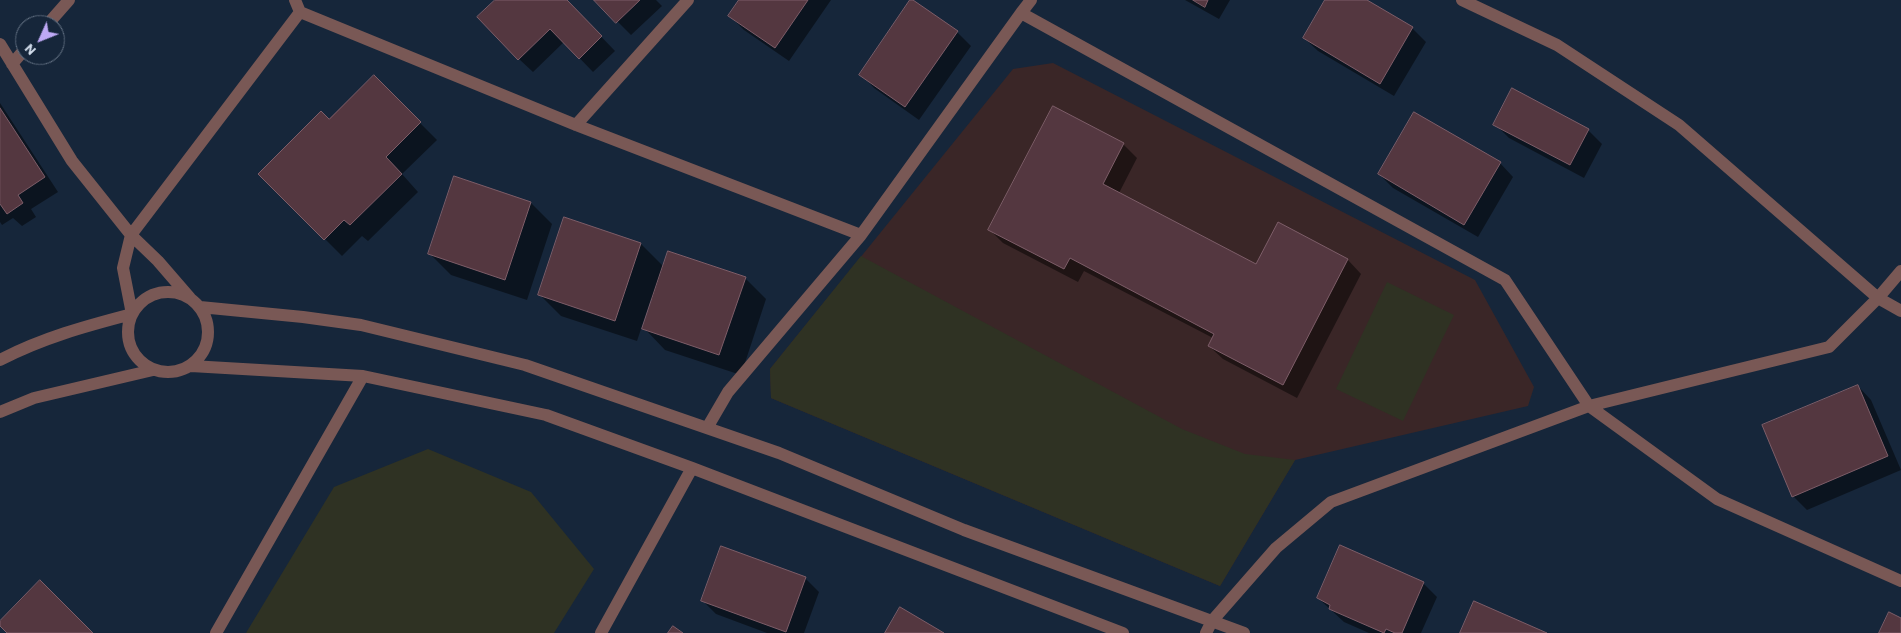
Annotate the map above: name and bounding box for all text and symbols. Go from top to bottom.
north arrow [15,15,65,65]
text: N [20,41,39,59]

